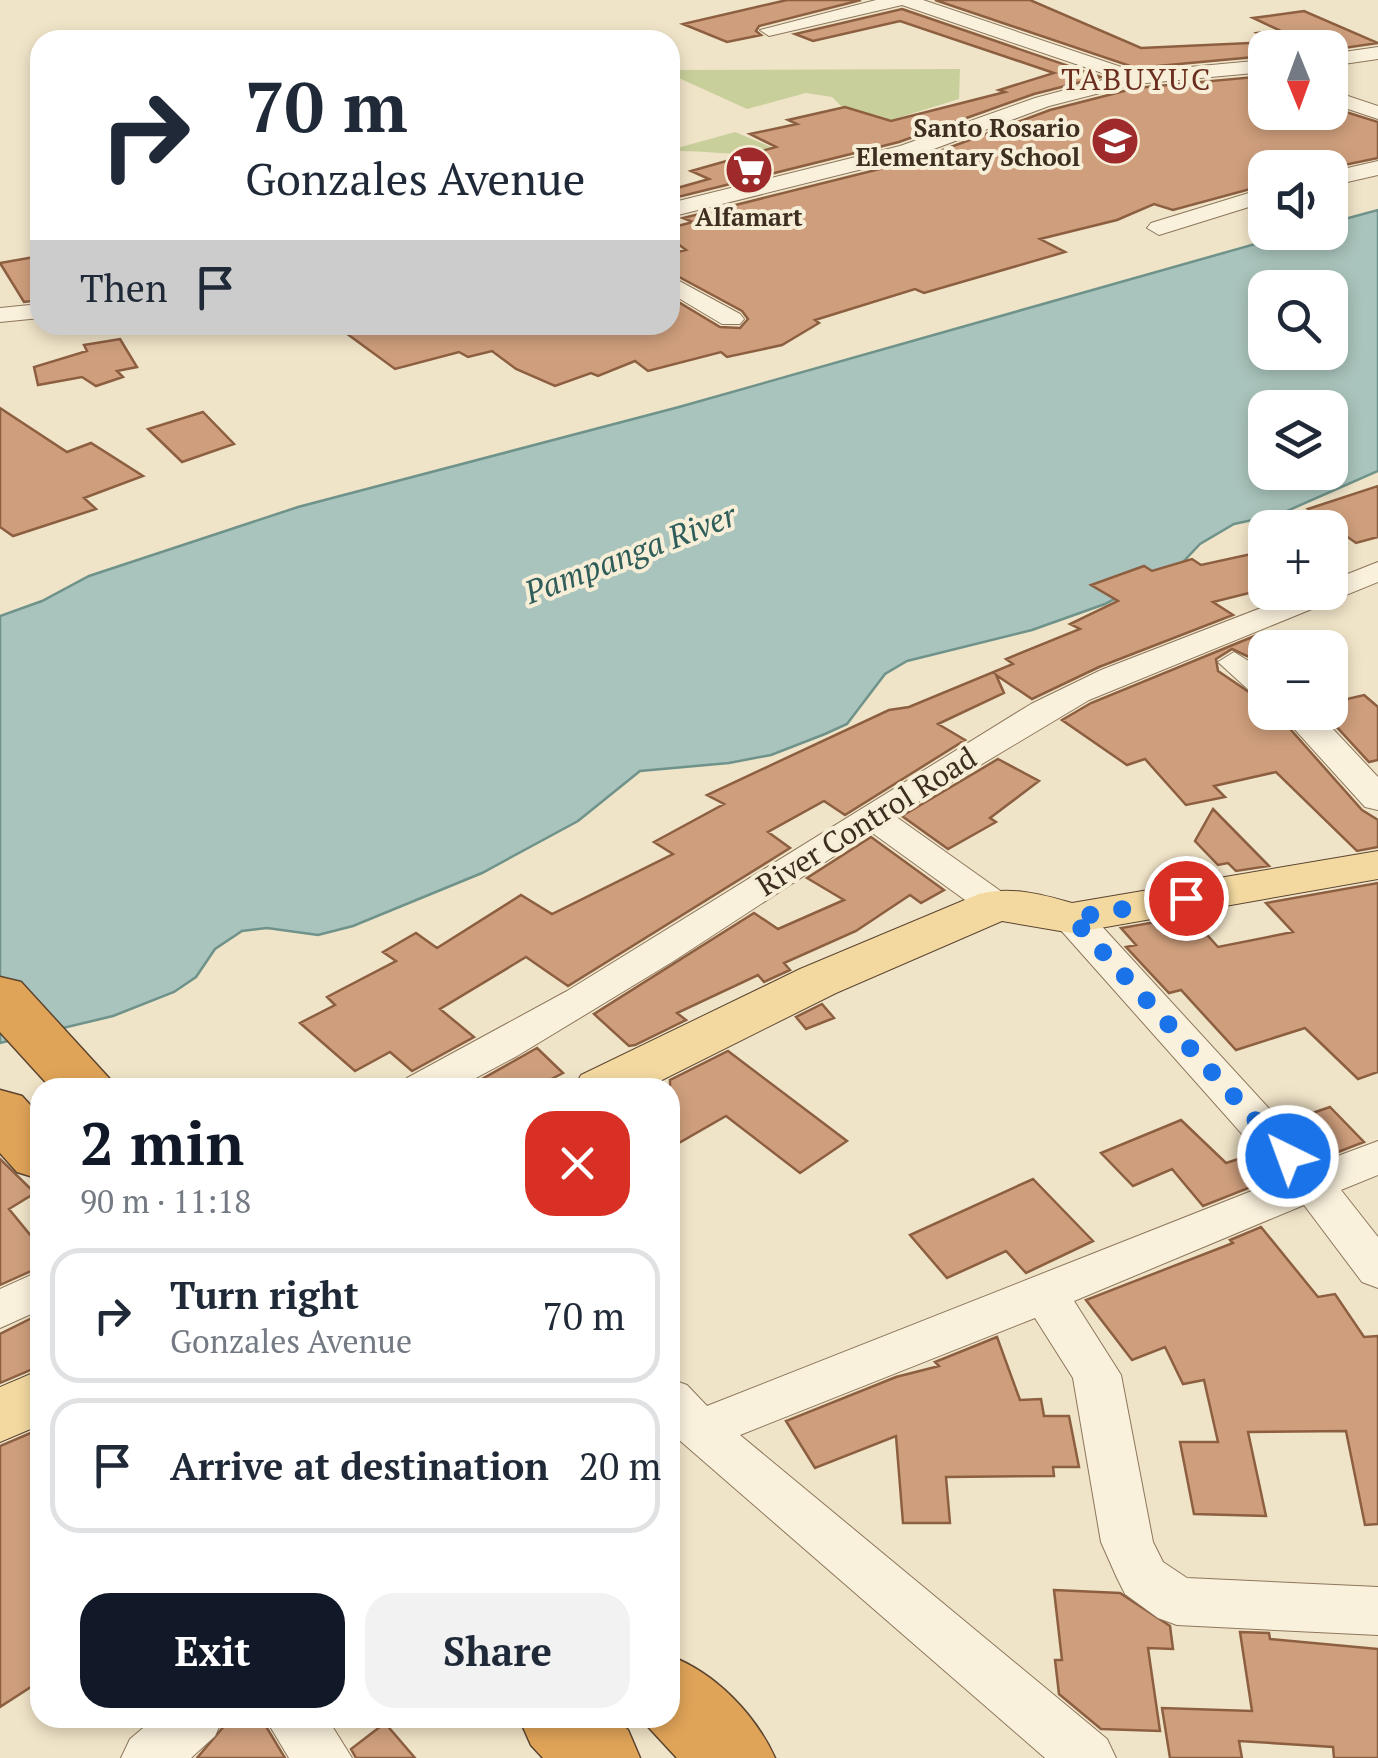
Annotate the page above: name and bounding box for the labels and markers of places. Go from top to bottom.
place label: Santo Rosario Elementary School [856,111,1080,173]
school or university icon: Santo Rosario Elementary School [1089,115,1141,167]
supermarket icon: Alfamart [723,144,775,196]
place label: Alfamart [695,200,803,233]
pin [1144,856,1229,941]

